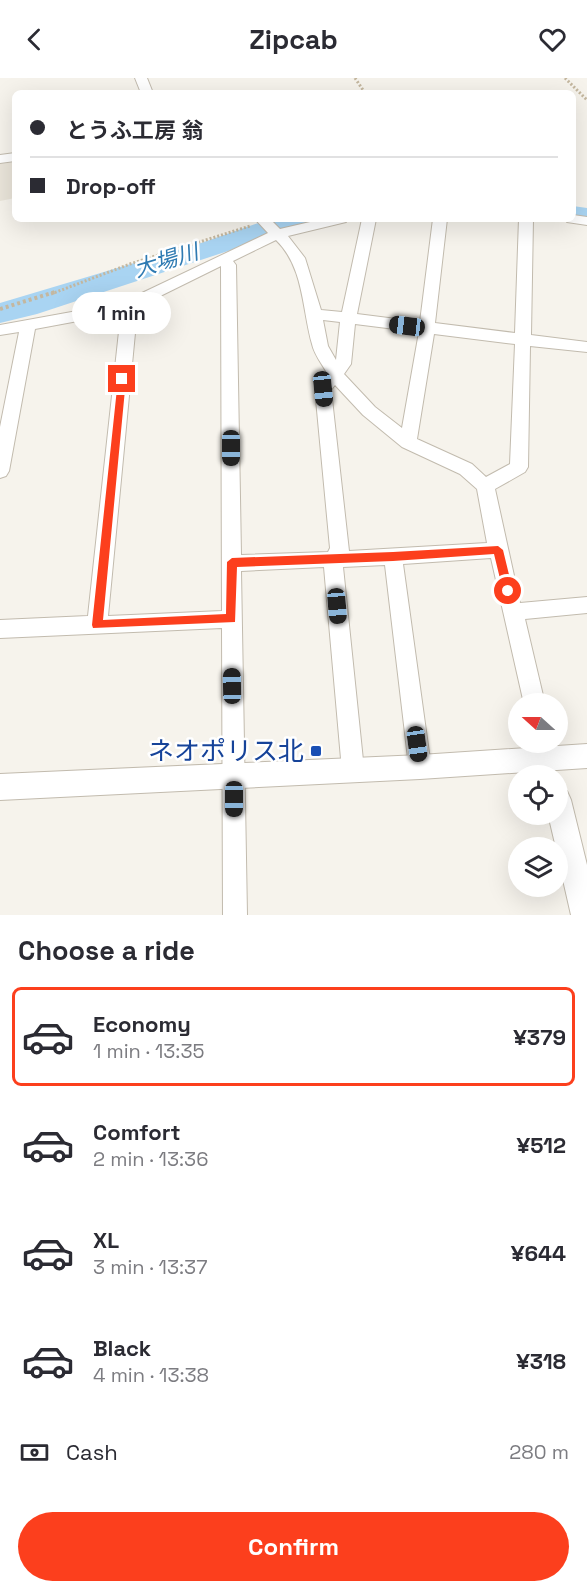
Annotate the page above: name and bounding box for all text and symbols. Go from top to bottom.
text: Zipcab [249,22,338,57]
icon: back [18,23,51,56]
icon: heart [536,23,569,56]
text: とうふ工房 翁 [66,116,204,144]
text: Drop-off [66,172,156,200]
water label: 大場川 [130,236,204,283]
callout: 1 min [72,292,172,334]
text: 1 min [97,300,146,326]
car [388,315,426,337]
route end [108,365,135,392]
car [312,370,334,408]
car [222,430,240,466]
route start [494,577,521,604]
car [326,587,348,625]
car [223,668,241,704]
north arrow [508,693,568,753]
map controls [508,693,568,897]
car [406,725,428,763]
place label: ネオポリス北 [148,734,304,768]
marker: ネオポリス北 [309,744,323,758]
button: locate [508,765,568,825]
car [225,781,243,817]
button: layers [508,837,568,897]
text: Choose a ride [18,933,195,968]
icon: car [21,1010,75,1064]
text: Economy [93,1010,191,1038]
text: ¥379 [513,1023,566,1051]
text: 1 min · 13:35 [93,1038,204,1064]
icon: car [21,1118,75,1172]
text: Comfort [93,1118,181,1146]
text: ¥512 [517,1131,566,1159]
text: 2 min · 13:36 [93,1146,208,1172]
icon: car [21,1226,75,1280]
text: XL [93,1226,119,1254]
text: ¥644 [511,1239,566,1267]
text: 3 min · 13:37 [93,1254,207,1280]
icon: car [21,1334,75,1388]
text: Black [93,1334,151,1362]
text: ¥318 [516,1347,566,1375]
text: 4 min · 13:38 [93,1362,209,1388]
icon: cash [18,1436,51,1469]
text: Cash [66,1438,118,1466]
text: 280 m [509,1439,569,1465]
button: Confirm [18,1512,569,1581]

